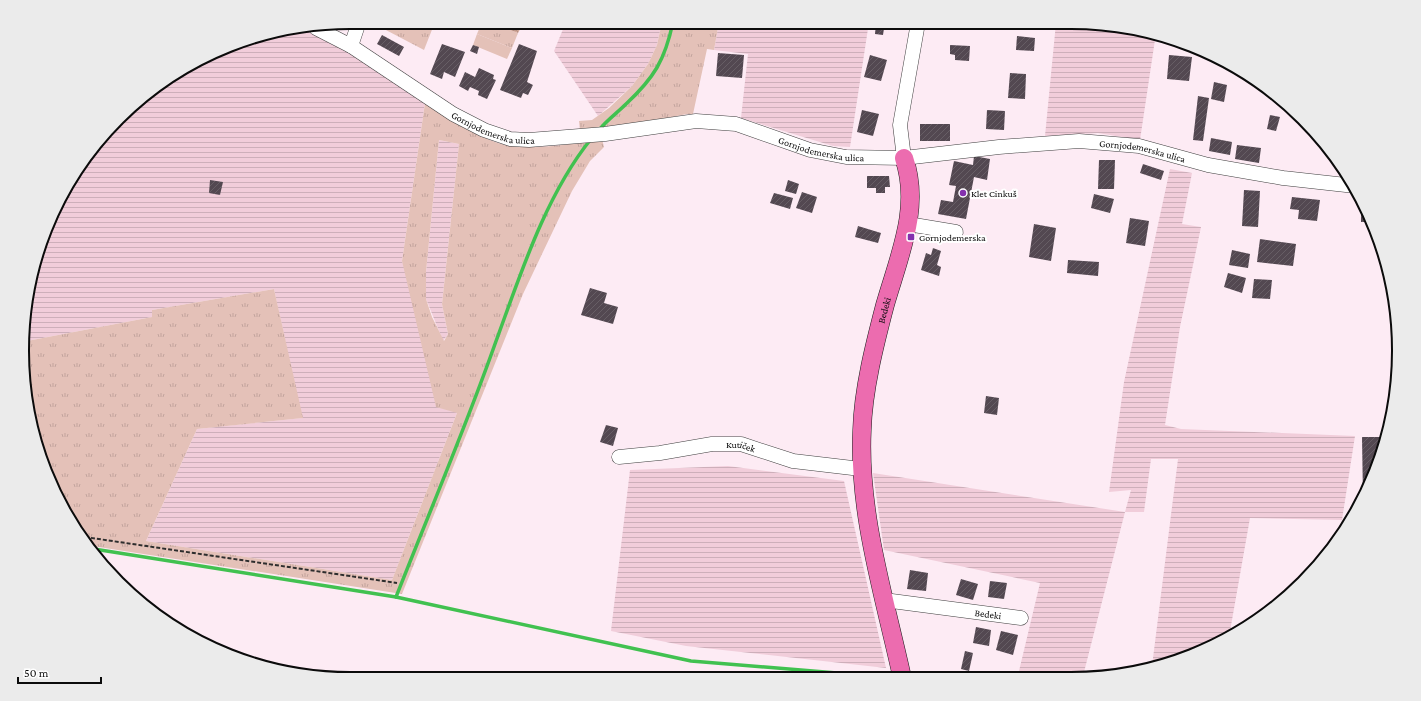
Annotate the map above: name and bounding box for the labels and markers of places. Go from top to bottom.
marker: Klet Cinkuš [958,188,968,198]
place label: Klet Cinkuš [971,188,1017,199]
marker: Gornjodemerska [906,232,916,242]
place label: Gornjodemerska [919,232,986,244]

